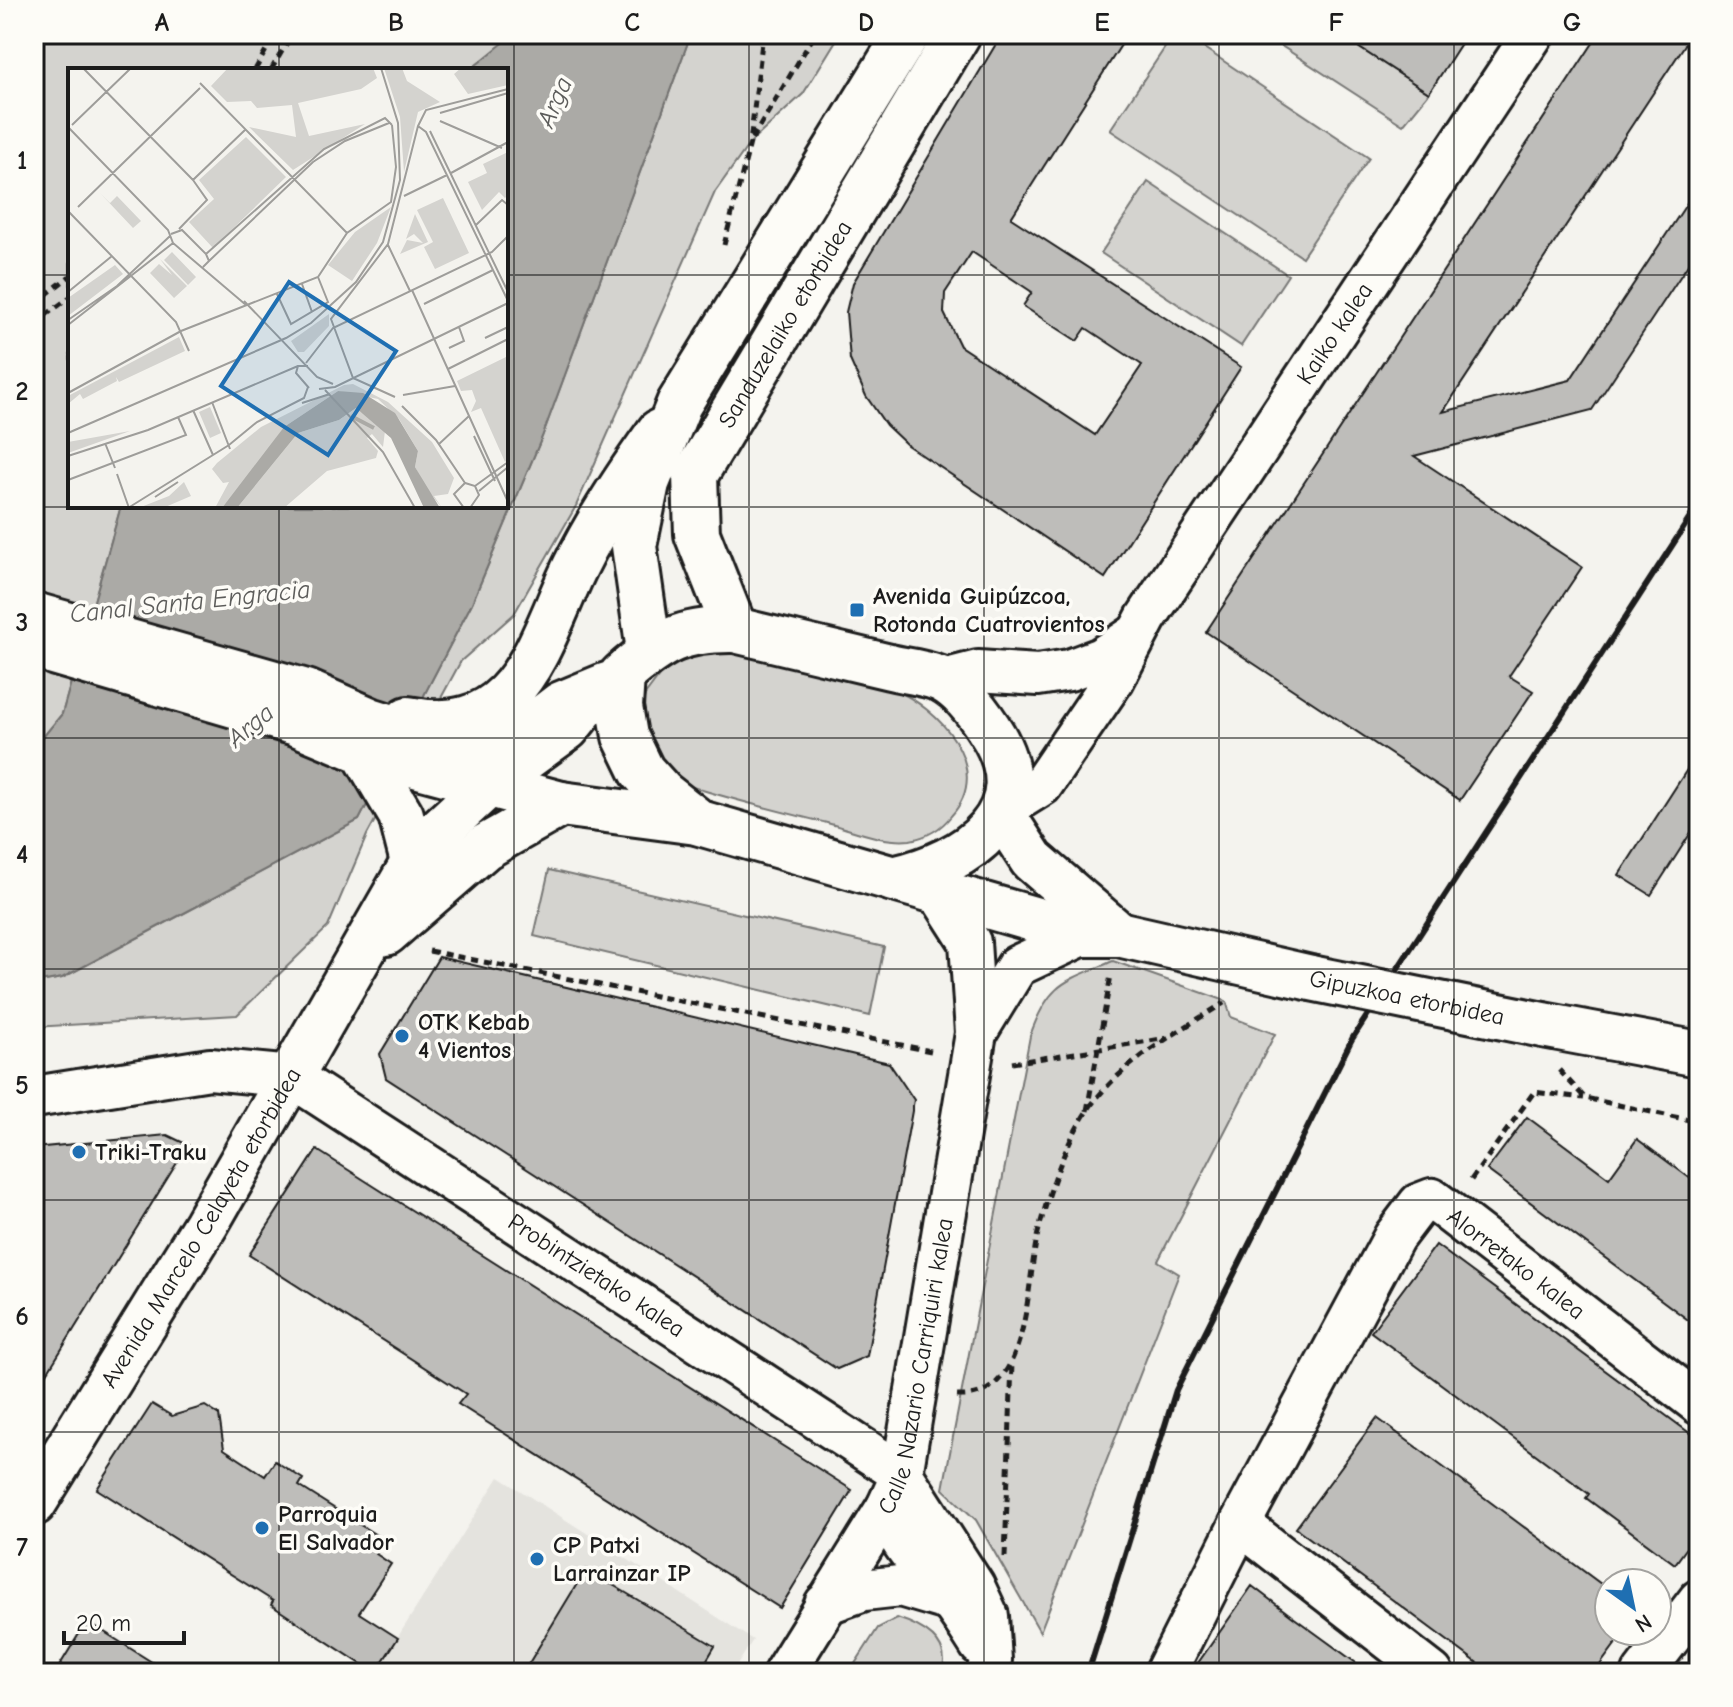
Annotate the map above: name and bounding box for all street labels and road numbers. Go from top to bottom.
street label: Sanduzelaiko etorbidea [712,215,858,433]
street label: Kaiko kalea [1291,277,1378,390]
street label: Gipuzkoa etorbidea [1307,964,1507,1031]
street label: Avenida Marcelo Celayeta etorbidea [95,1063,307,1393]
street label: Alorretako kalea [1442,1202,1591,1325]
street label: Probintzietako kalea [503,1208,690,1343]
street label: Calle Nazario Carriquiri kalea [872,1216,959,1519]

